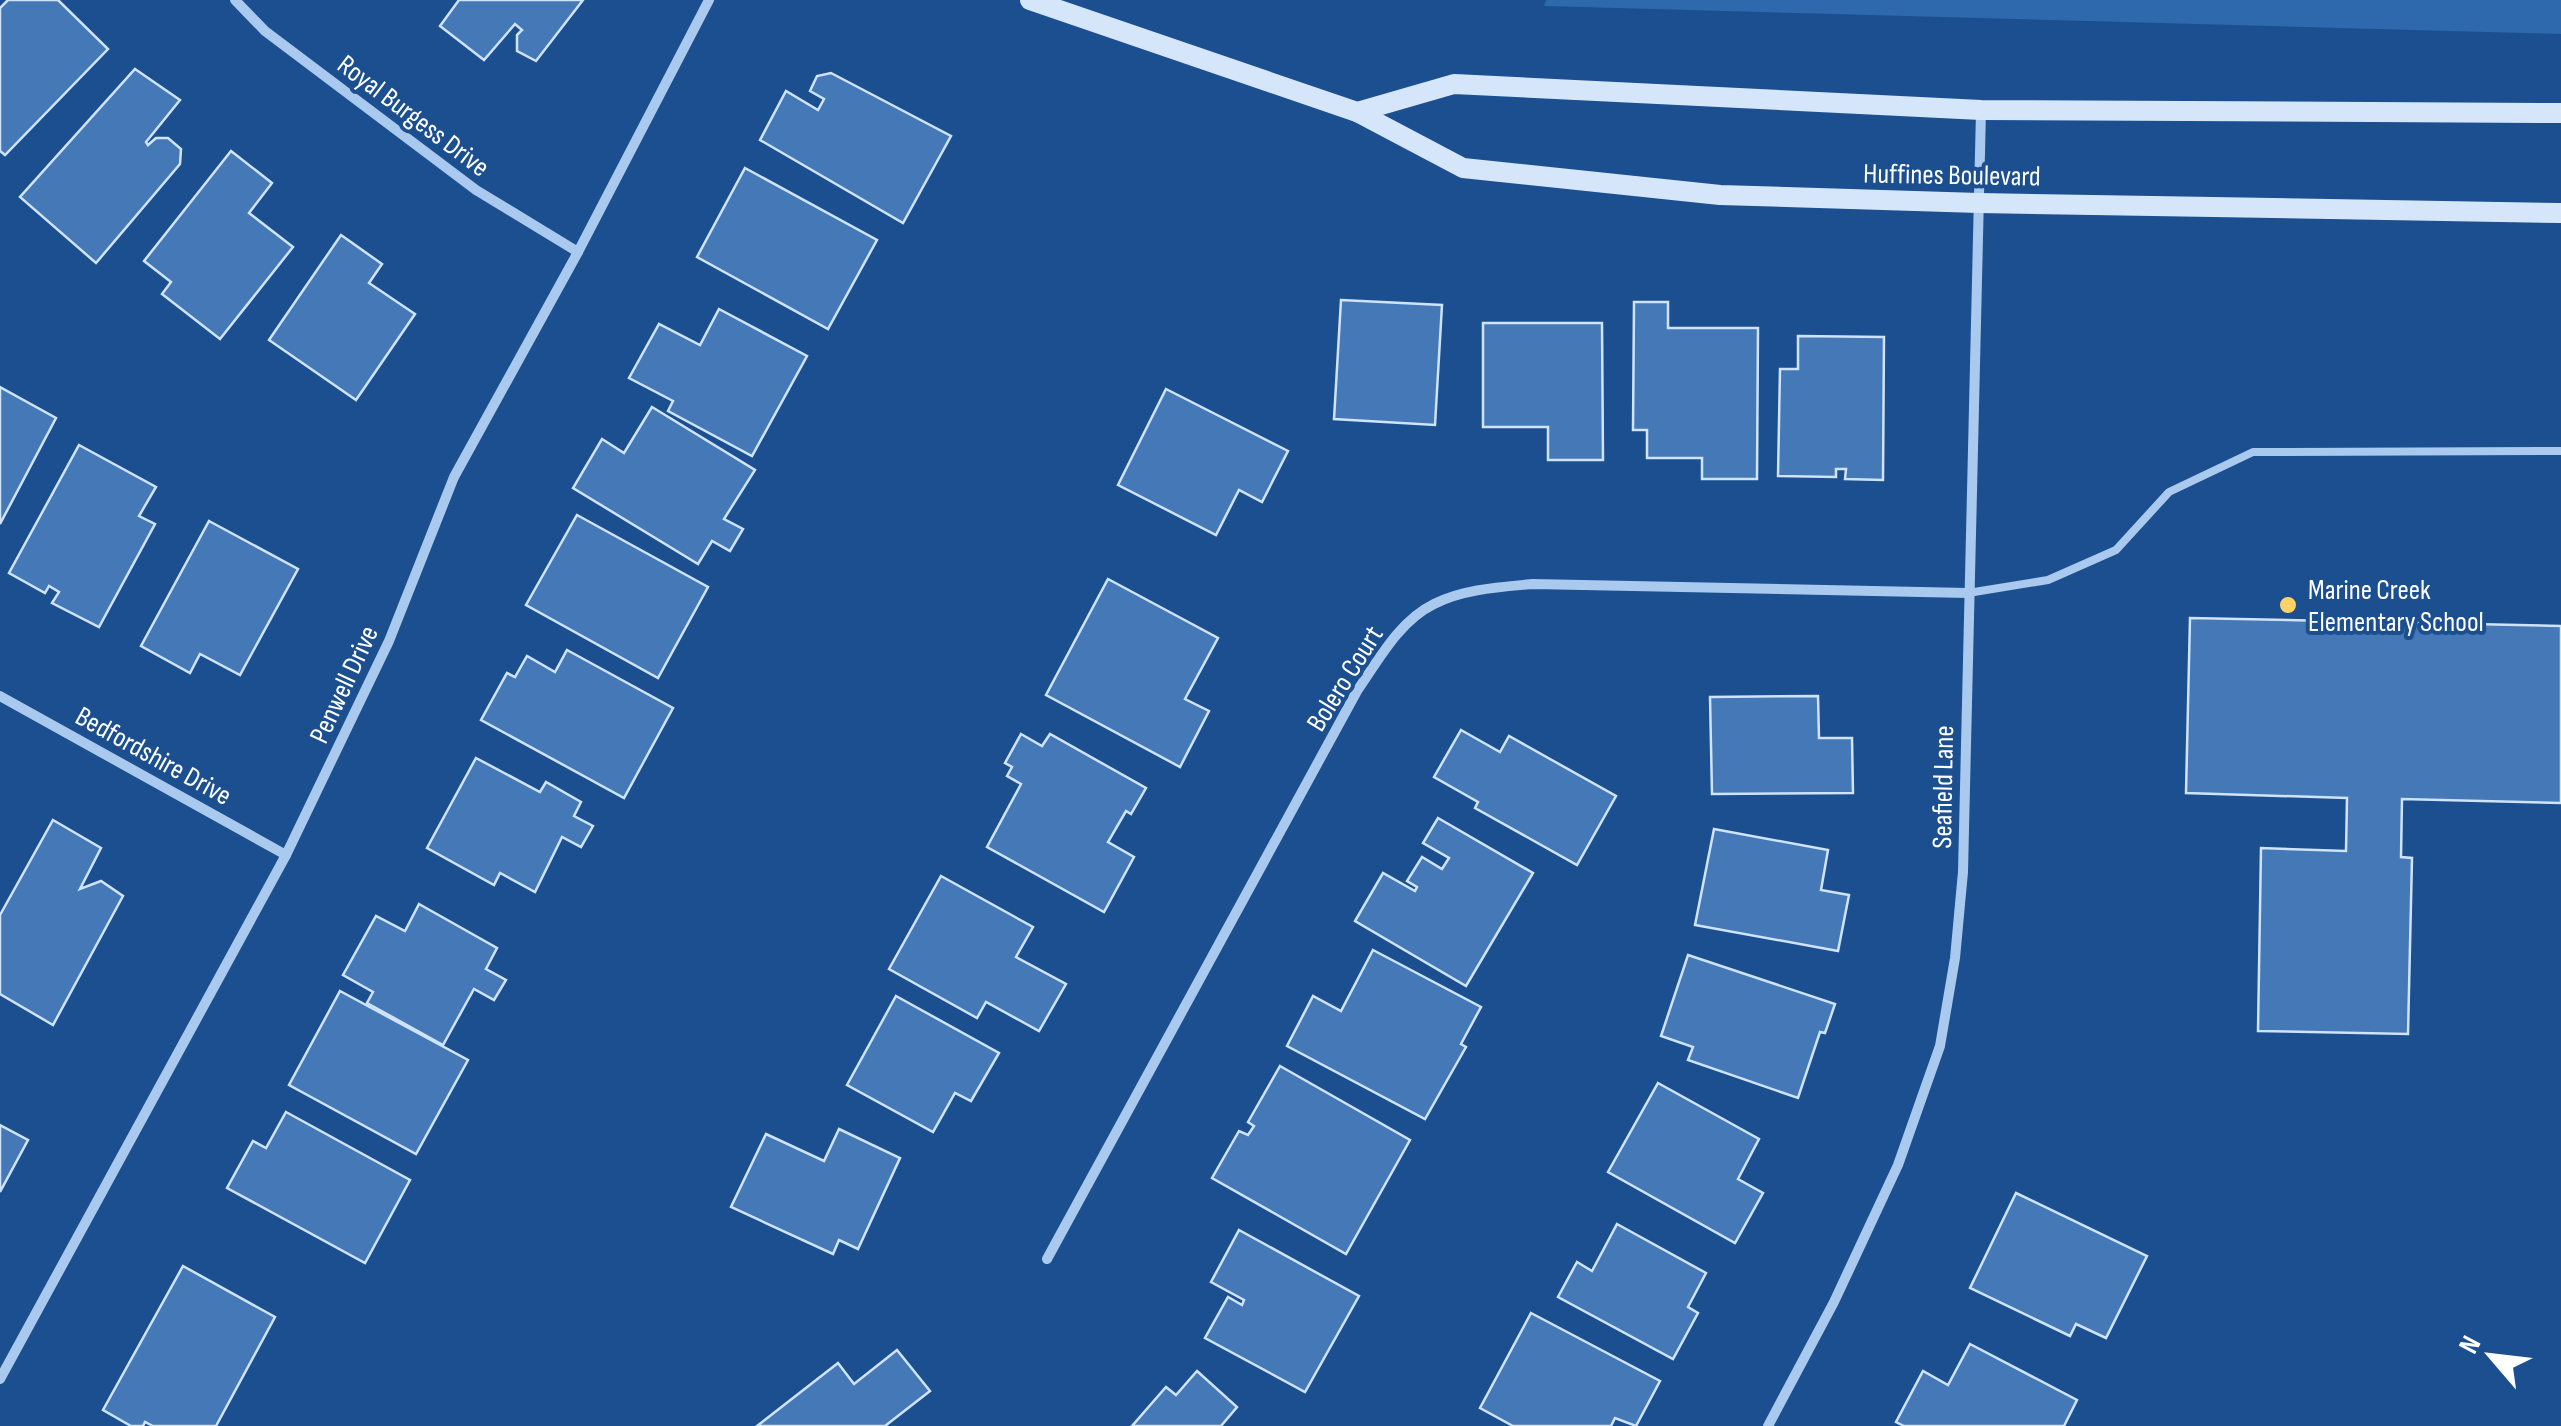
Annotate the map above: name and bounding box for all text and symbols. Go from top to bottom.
street label: Royal Burgess Drive [331,48,496,184]
street label: Huffines Boulevard [1863,157,2041,194]
place label: Marine Creek Elementary School [2308,574,2484,639]
marker: Marine Creek Elementary School [2277,594,2299,616]
street label: Bolero Court [1300,620,1390,737]
street label: Penwell Drive [303,621,386,749]
street label: Bedfordshire Drive [70,700,237,813]
street label: Seafield Lane [1926,725,1961,849]
north arrow [2441,1306,2541,1406]
text: N [2452,1331,2488,1359]

